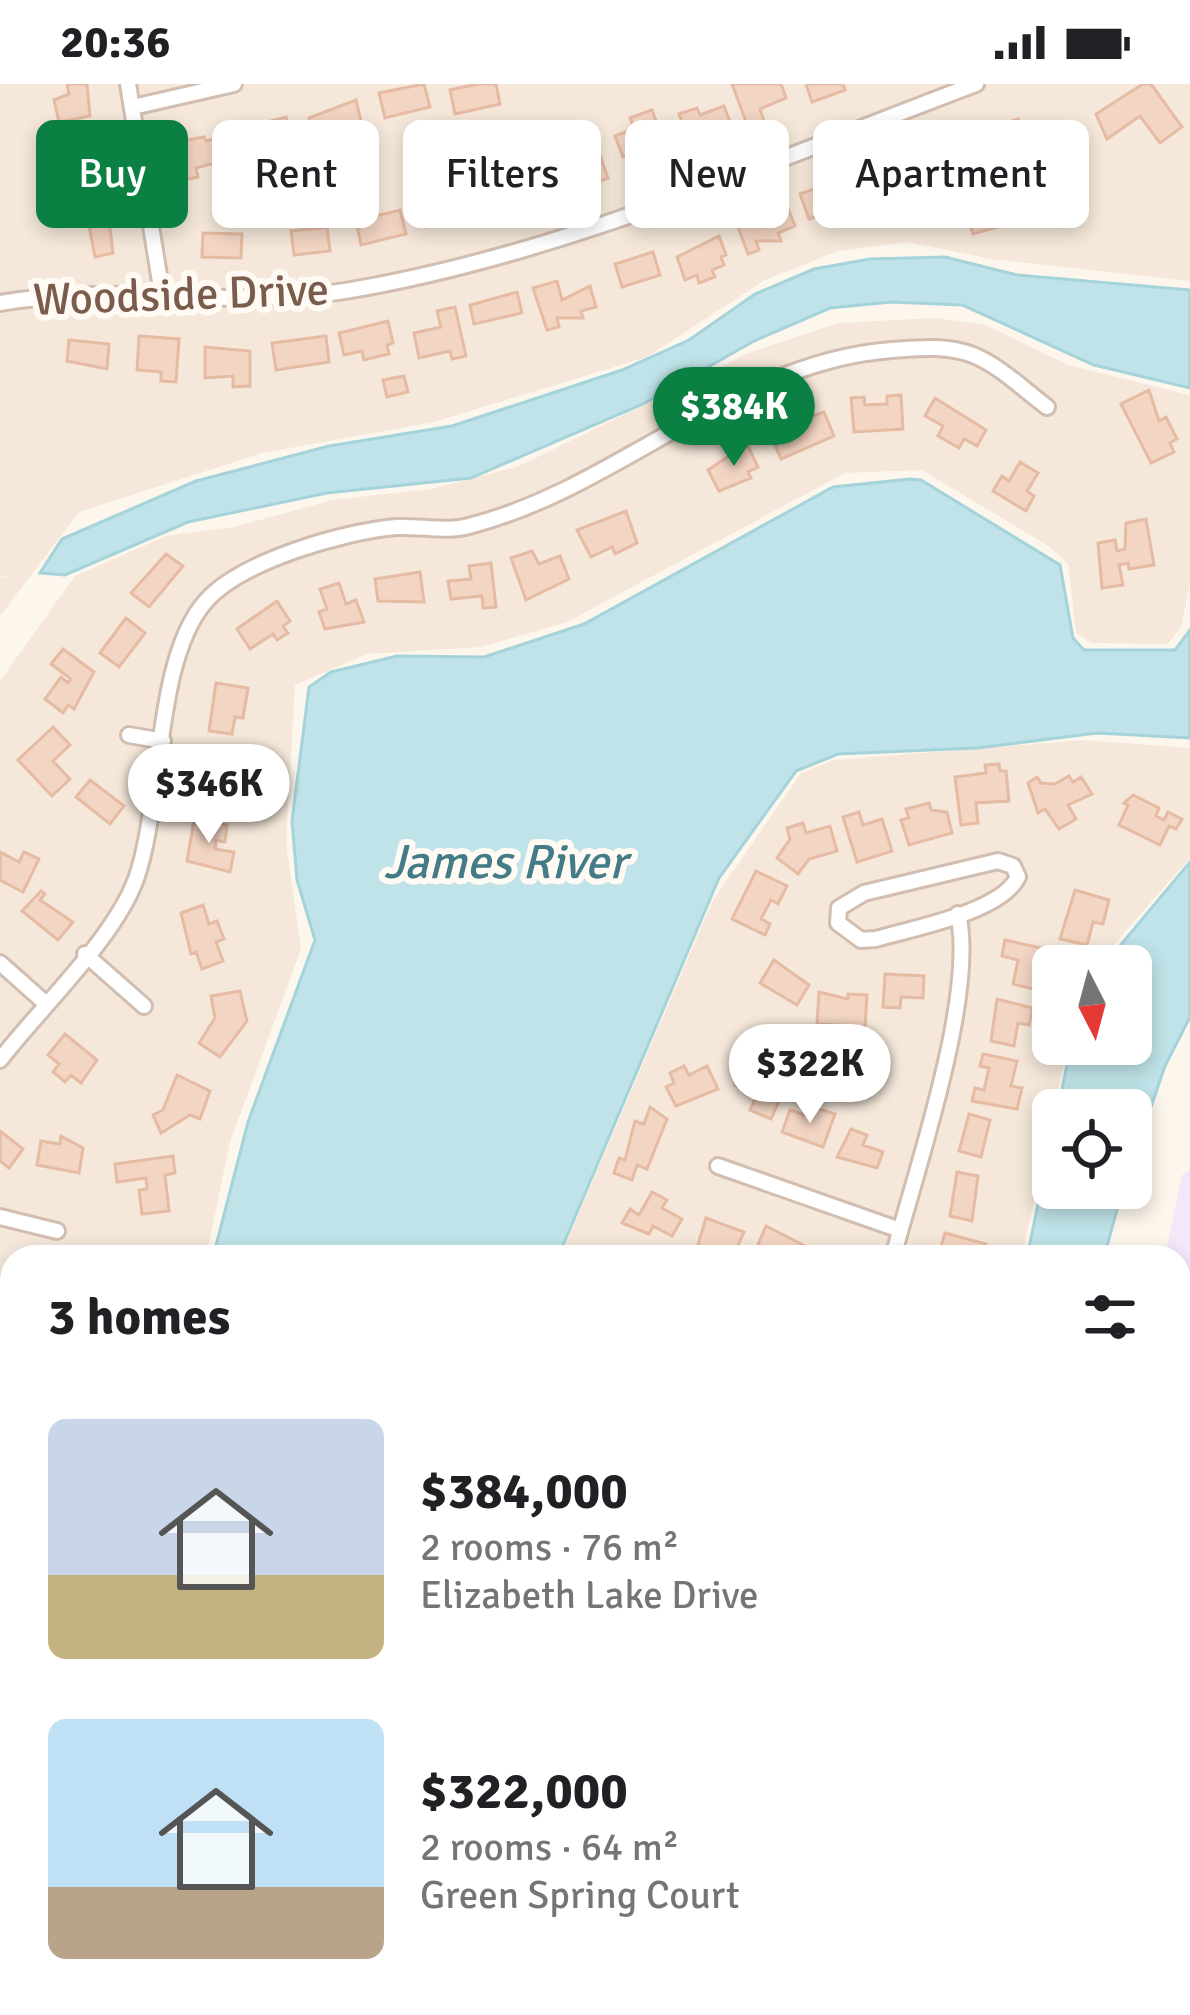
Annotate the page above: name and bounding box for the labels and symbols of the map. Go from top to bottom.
street label: Woodside Drive [32,262,330,328]
pin: $384K [650,367,818,469]
pin: $346K [125,744,293,846]
water label: James River [384,833,633,892]
north arrow [1032,945,1152,1065]
pin: $322K [726,1024,894,1126]

